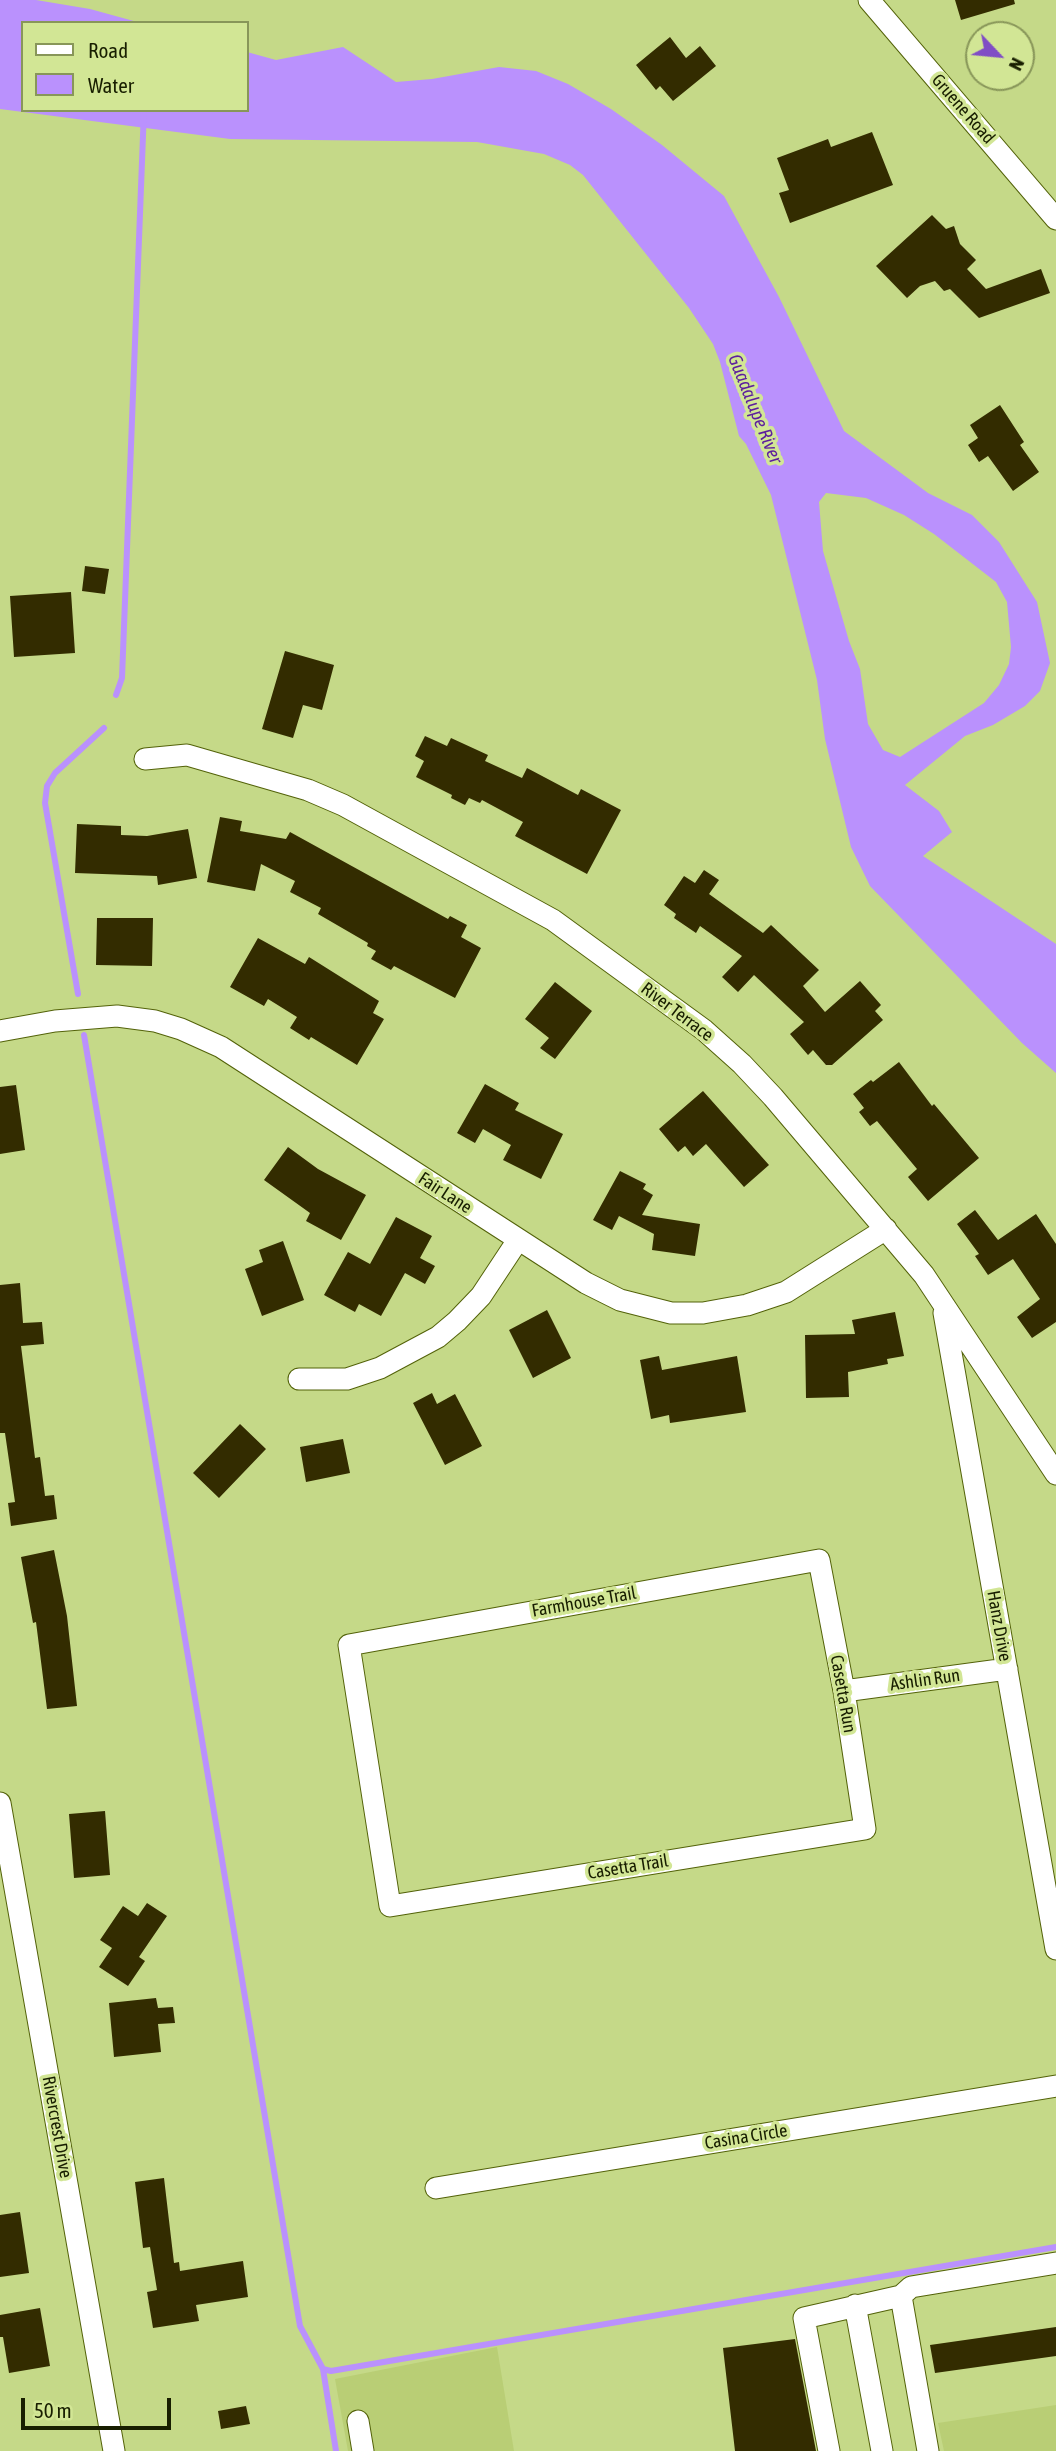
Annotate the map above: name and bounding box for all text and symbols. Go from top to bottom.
legend [21,21,248,112]
north arrow [965,21,1035,91]
text: Road [88,38,128,62]
text: N [1005,54,1029,74]
street label: Gruene Road [927,70,999,148]
text: Water [88,73,134,97]
water label: Guadalupe River [723,351,787,467]
street label: River Terrace [637,978,717,1046]
street label: Fair Lane [414,1168,476,1218]
street label: Farmhouse Trail [530,1582,638,1622]
street label: Hanz Drive [982,1589,1016,1663]
street label: Casetta Run [826,1653,860,1735]
street label: Ashlin Run [889,1664,961,1696]
street label: Casetta Trail [586,1850,670,1884]
street label: Rivercrest Drive [37,2074,77,2180]
street label: Casina Circle [703,2120,789,2154]
scale bar [24,2384,175,2428]
text: 50 m [34,2398,72,2422]

